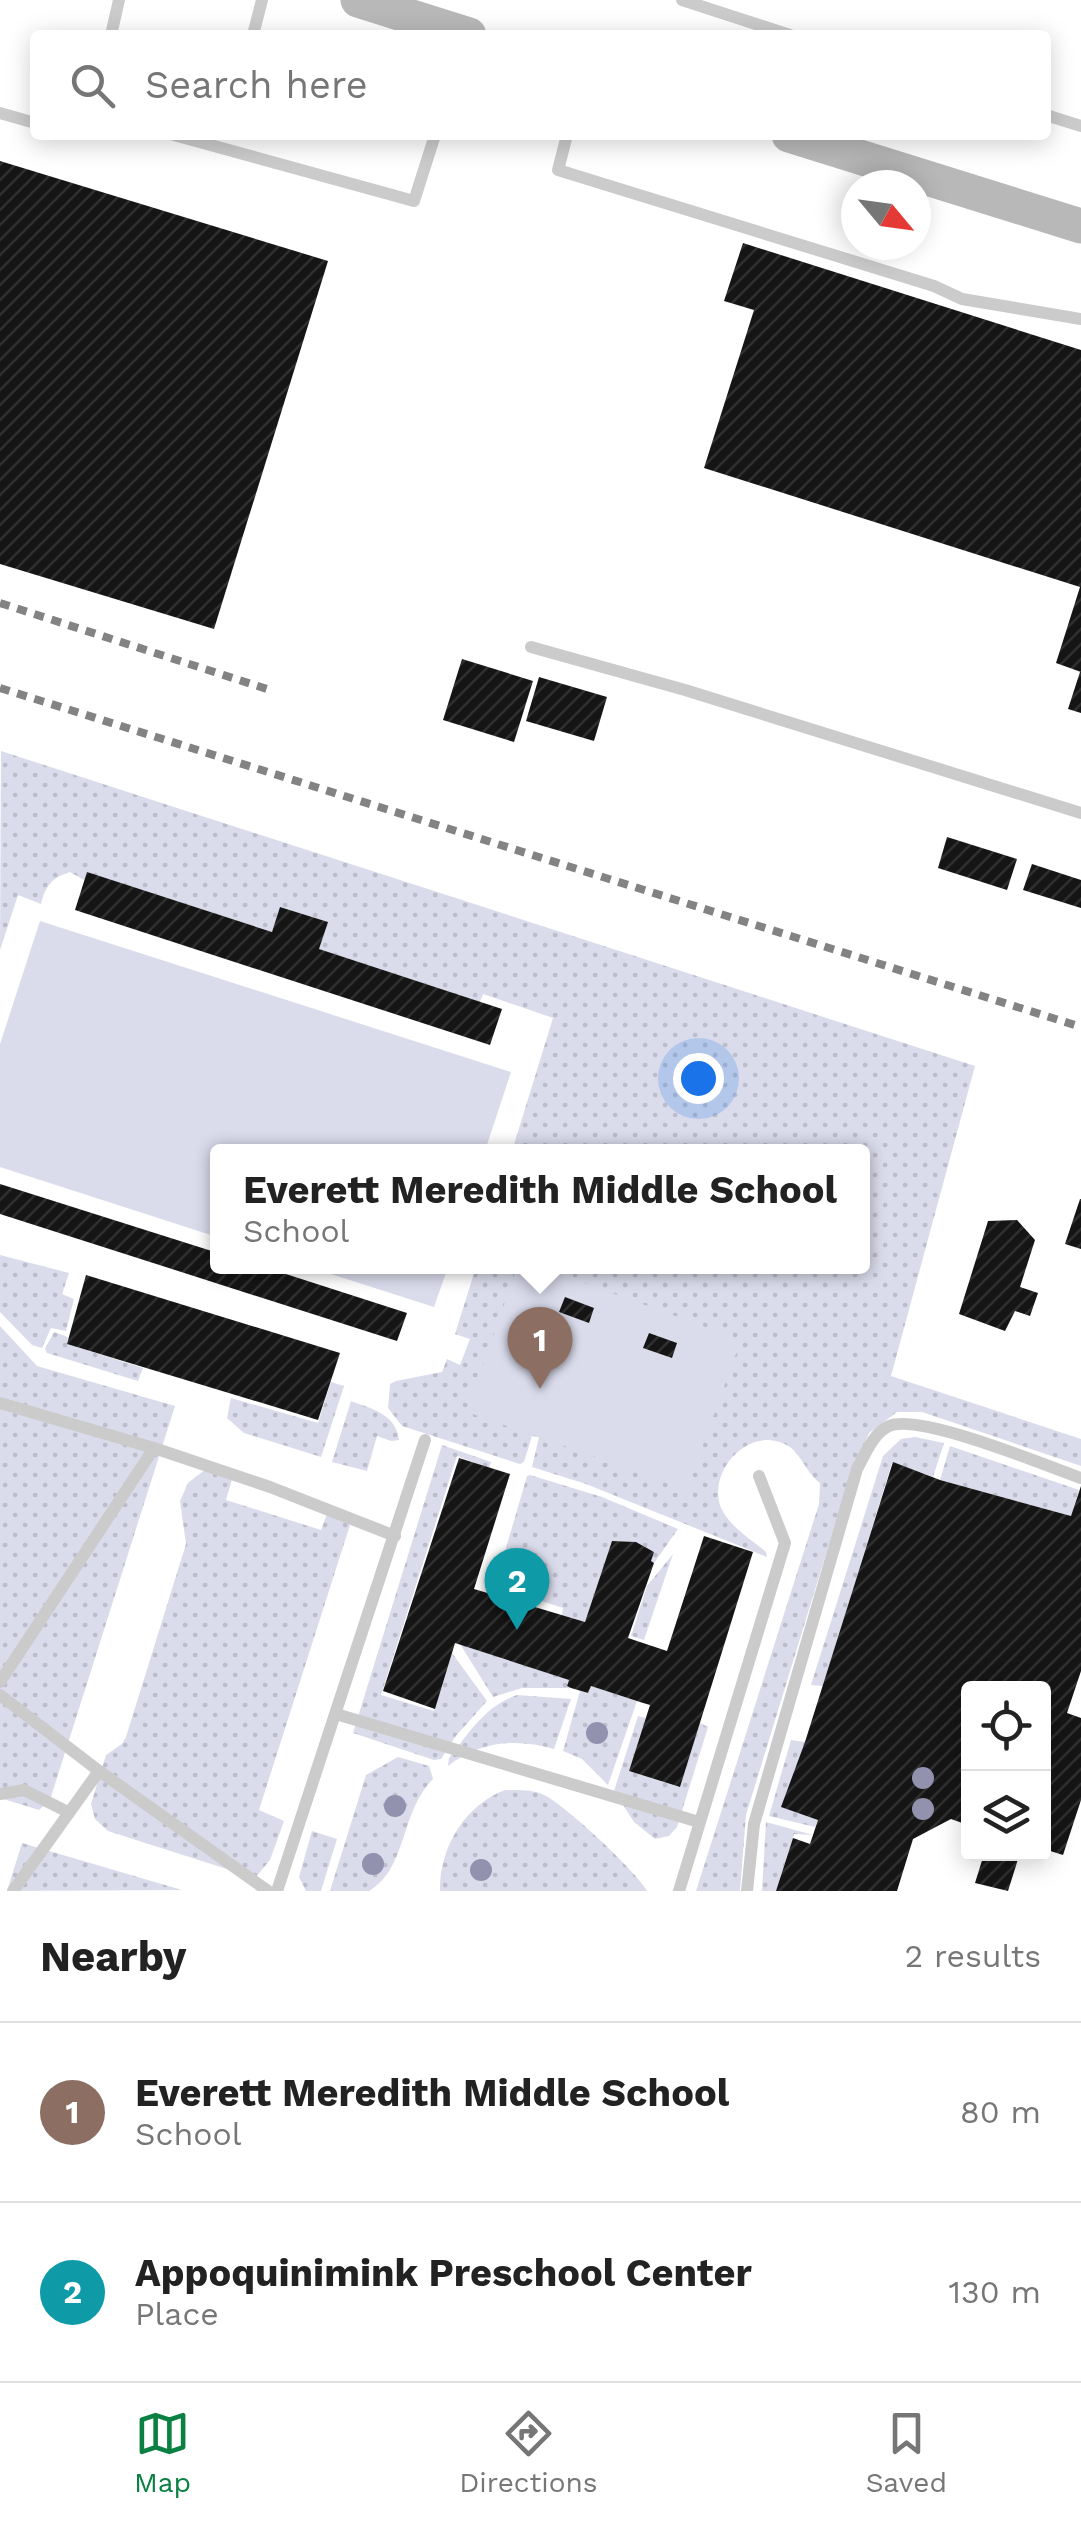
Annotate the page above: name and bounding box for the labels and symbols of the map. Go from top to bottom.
north arrow [841,170,931,260]
your location [673,1053,724,1104]
pin: 1 [508,1306,572,1389]
pin: 2 [484,1548,550,1630]

